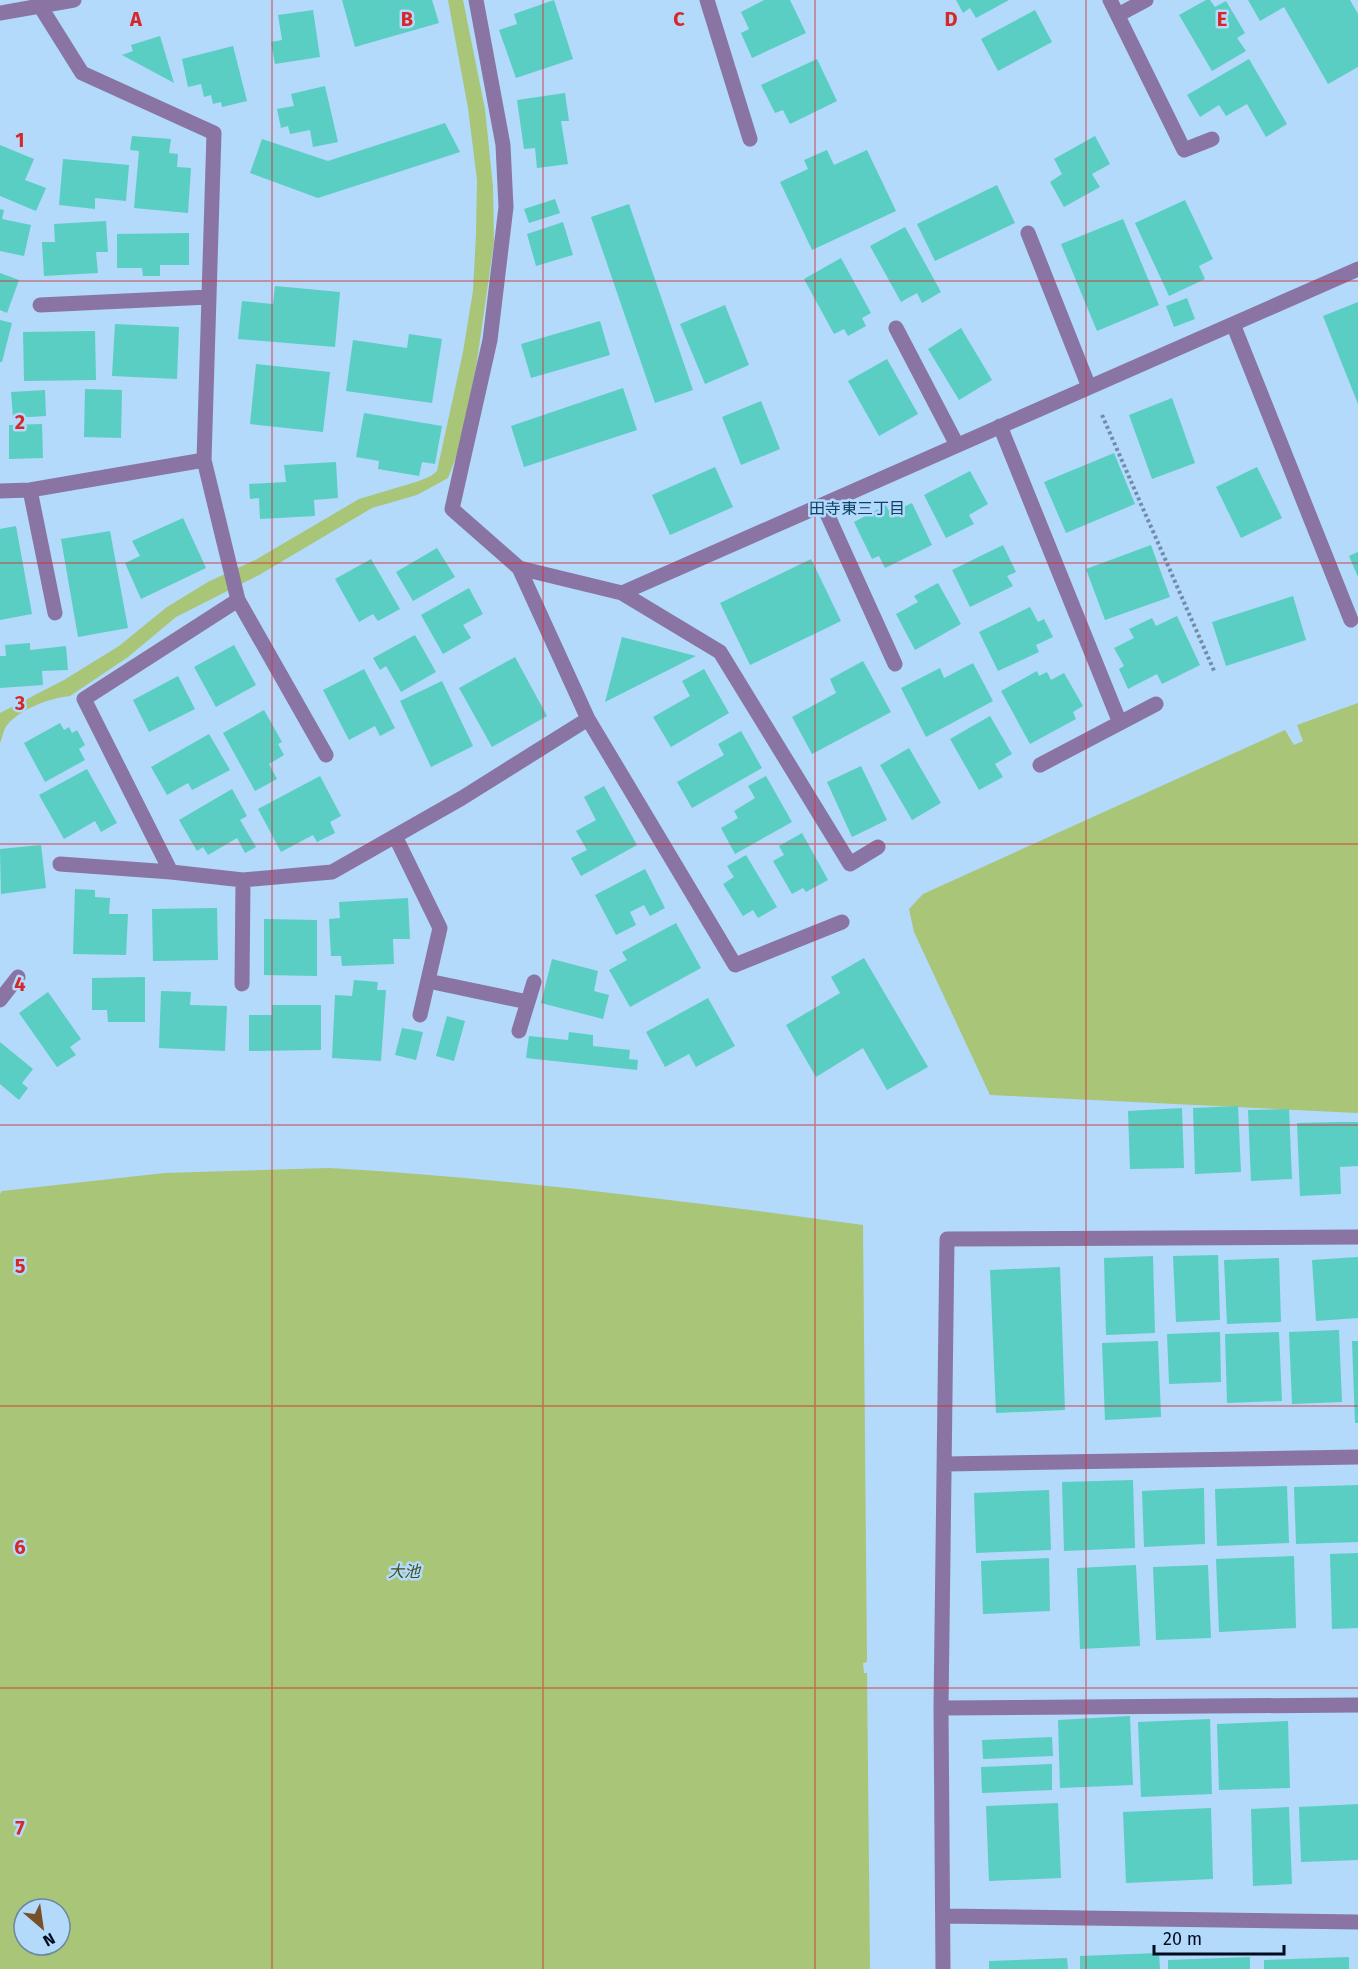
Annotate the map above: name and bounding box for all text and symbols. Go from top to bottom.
text: A [129,7,143,31]
text: B [401,7,413,31]
text: C [673,7,685,31]
text: D [944,7,958,31]
text: E [1217,7,1227,31]
text: 1 [15,128,25,152]
text: 2 [15,410,25,434]
district label: 田寺東三丁目 [809,499,905,518]
text: 3 [14,691,25,715]
text: 4 [14,972,26,996]
text: 5 [15,1254,26,1278]
text: 6 [14,1535,26,1559]
water label: 大池 [388,1562,422,1581]
text: 7 [15,1816,25,1840]
north arrow [12,1897,72,1957]
scale bar [1154,1918,1284,1956]
text: 20 m [1163,1928,1202,1950]
text: N [40,1929,58,1951]

